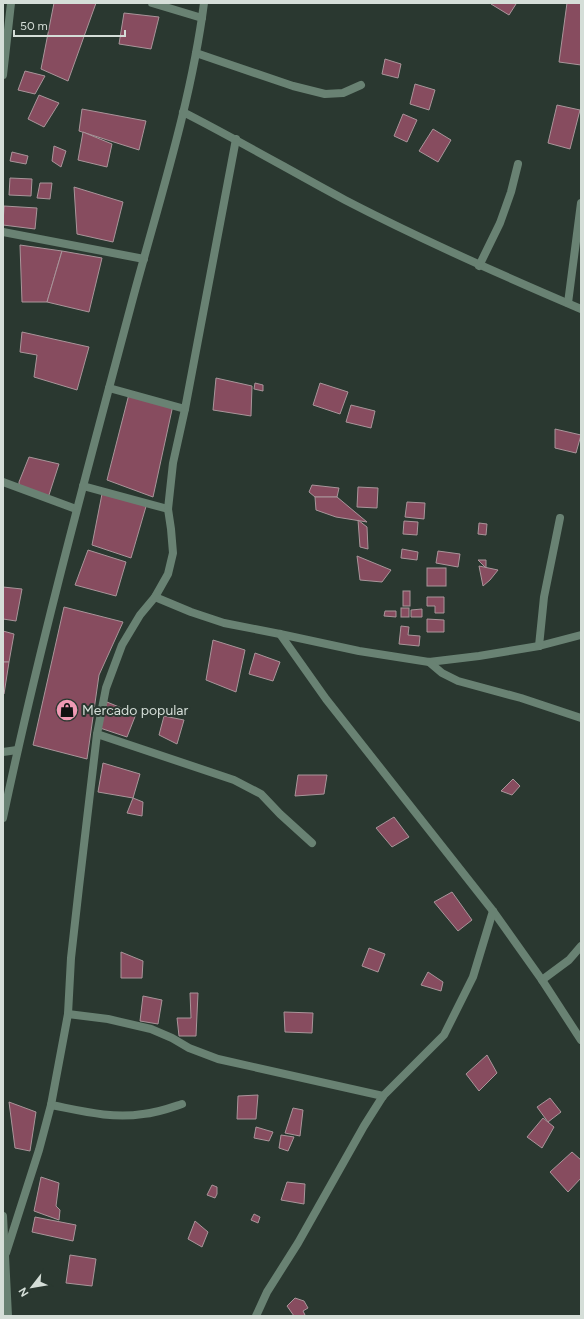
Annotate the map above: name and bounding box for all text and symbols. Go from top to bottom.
scale bar [14,12,125,38]
text: 50 m [20,19,48,33]
shop icon: Mercado popular [54,697,80,723]
place label: Mercado popular [82,702,188,719]
north arrow [12,1267,52,1307]
text: N [16,1285,32,1299]

